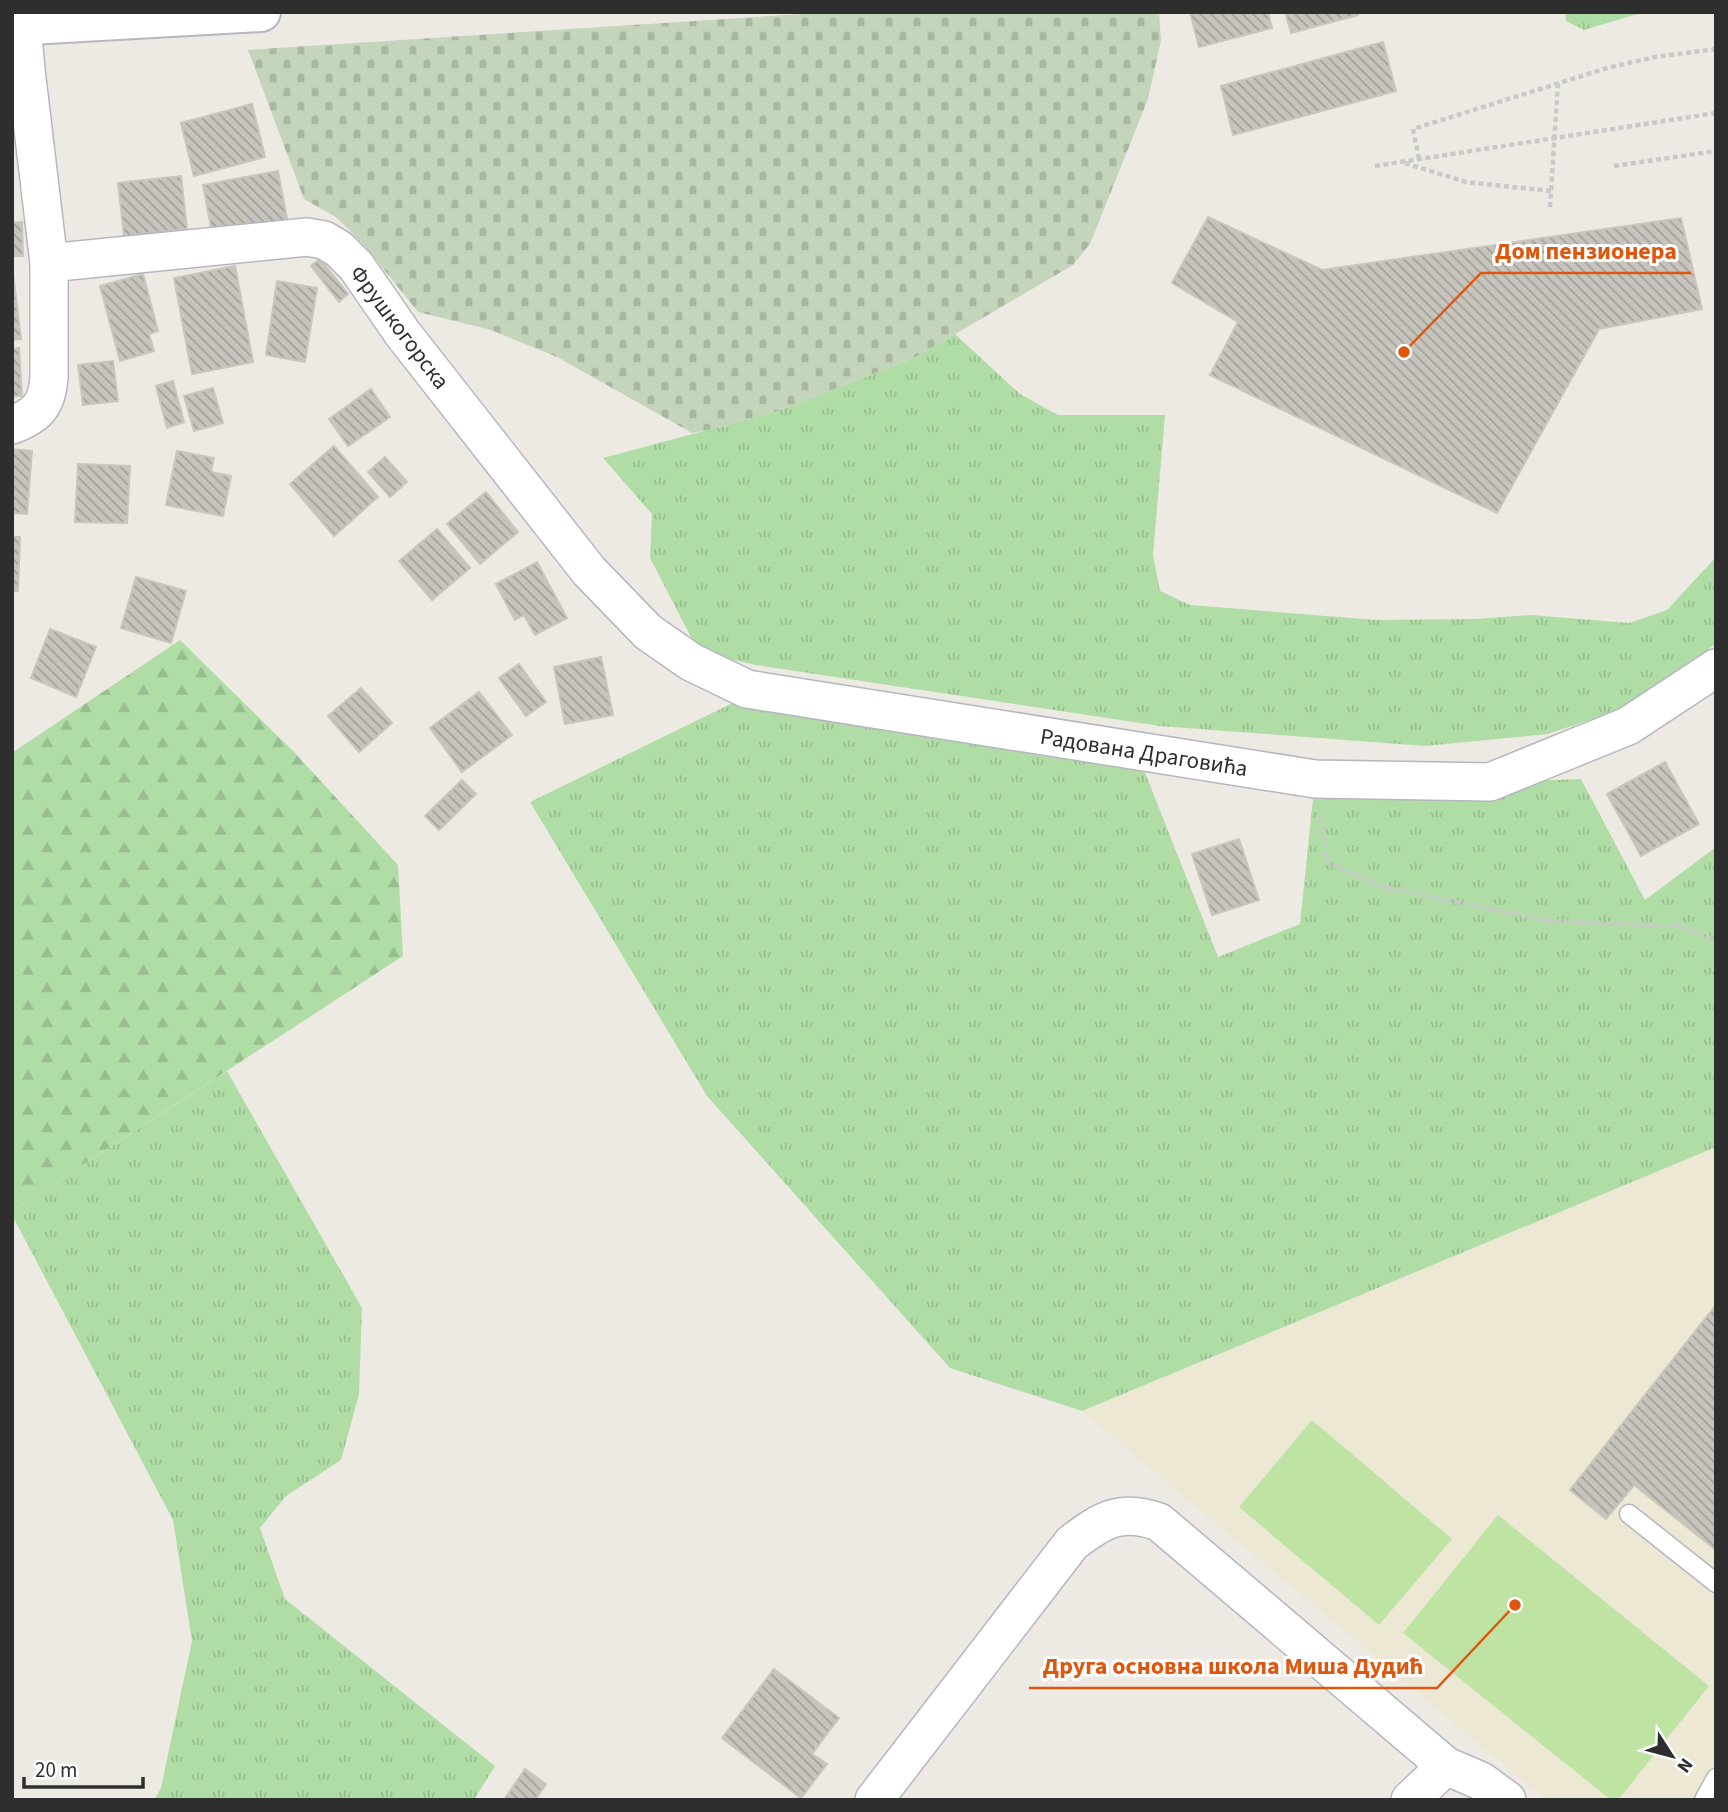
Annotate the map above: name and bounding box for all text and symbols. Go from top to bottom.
callout: Дом пензионера [1481,228,1691,273]
text: Дом пензионера [1495,234,1677,269]
street label: Фрушкогорска [342,258,457,396]
street label: Радована Драговића [1038,720,1250,785]
callout: Друга основна школа Миша Дудић [1029,1643,1437,1688]
text: Друга основна школа Миша Дудић [1043,1649,1423,1684]
north arrow [1637,1721,1707,1791]
scale bar [24,1745,144,1789]
text: N [1670,1752,1699,1778]
text: 20 m [35,1755,77,1785]

